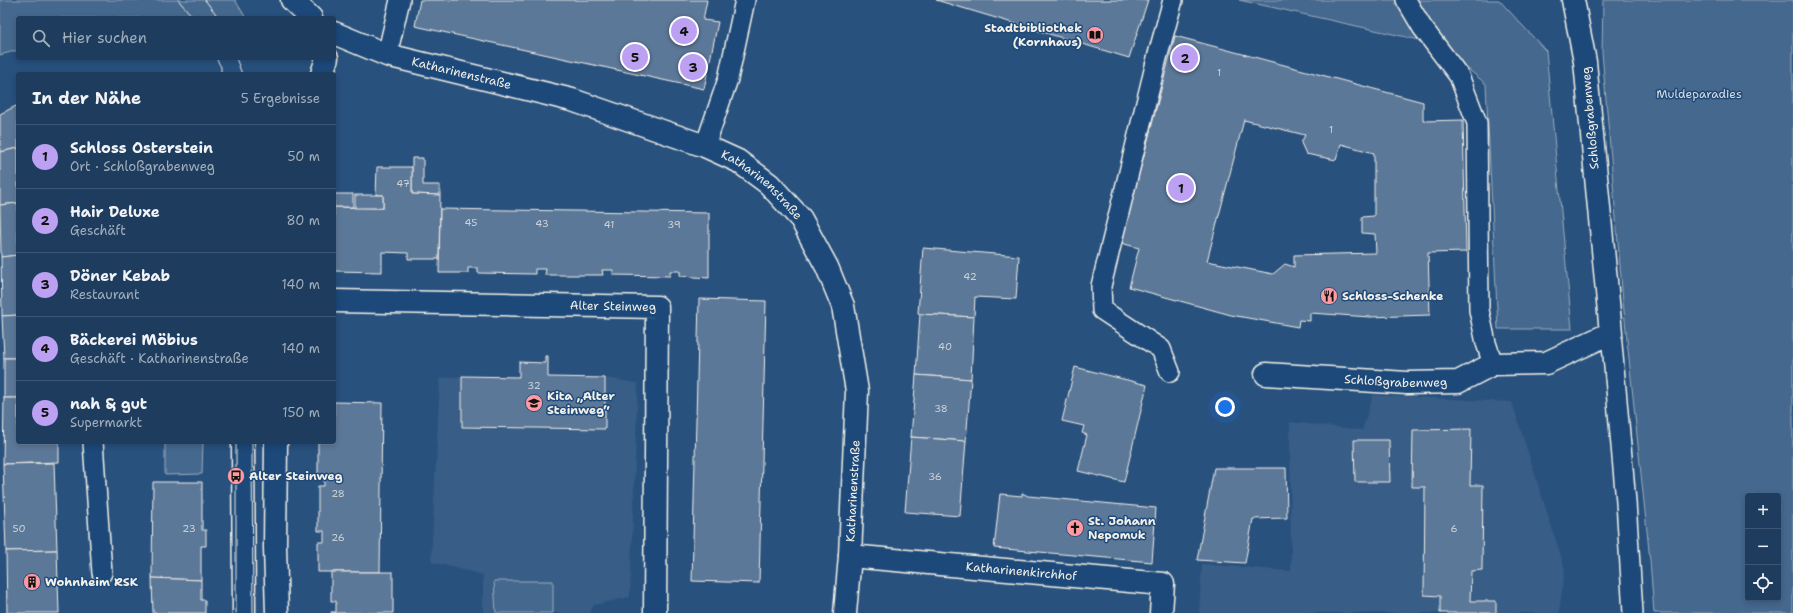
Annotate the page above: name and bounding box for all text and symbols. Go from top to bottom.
search box [16,16,336,60]
pin: 4 [671,16,697,46]
place label: Stadtbibliothek (Kornhaus) [984,20,1082,50]
library icon: Stadtbibliothek (Kornhaus) [1085,25,1105,45]
icon: search [30,27,52,49]
text: Hier suchen [62,28,147,48]
pin: 5 [622,42,648,72]
pin: 2 [1172,43,1198,73]
pin: 3 [680,52,706,82]
street label: Katharinenstraße [410,53,513,93]
house number: 1 [1217,66,1221,79]
street label: Schloßgrabenweg [1578,66,1602,170]
park label: Muldeparadies [1656,86,1742,102]
text: In der Nähe [32,87,141,109]
text: 5 Ergebnisse [241,90,320,107]
house number: 1 [1329,123,1333,136]
text: Schloss Osterstein [70,138,213,158]
street label: Katharinenstraße [718,146,806,223]
text: 1 [42,148,48,165]
text: 50 m [287,148,320,165]
text: Ort · Schloßgrabenweg [70,158,215,175]
pin: 1 [1168,173,1194,203]
house number: 47 [396,177,410,190]
text: Hair Deluxe [70,202,160,222]
text: 2 [40,212,50,229]
text: 80 m [286,212,320,229]
house number: 45 [465,216,477,229]
house number: 43 [535,217,549,230]
house number: 41 [604,218,614,231]
house number: 39 [667,218,681,231]
text: Geschäft [70,222,126,239]
text: Döner Kebab [70,266,170,286]
house number: 42 [963,270,977,283]
text: 3 [40,276,50,293]
text: 140 m [281,276,320,293]
text: Restaurant [70,286,140,303]
restaurant icon: Schloss-Schenke [1319,286,1339,306]
place label: Schloss-Schenke [1342,288,1444,304]
street label: Alter Steinweg [570,297,656,315]
text: Bäckerei Möbius [70,330,198,350]
text: 4 [40,340,50,357]
text: 140 m [281,340,320,357]
house number: 40 [938,340,952,353]
text: Geschäft · Katharinenstraße [70,350,249,367]
street label: Schloßgrabenweg [1344,371,1447,391]
house number: 32 [527,379,541,392]
place label: Kita „Alter Steinweg“ [547,388,616,418]
school or university icon: Kita „Alter Steinweg“ [524,393,544,413]
text: nah & gut [70,394,147,414]
your location [1215,397,1235,417]
house number: 38 [934,402,948,415]
text: 5 [41,404,49,421]
text: 150 m [282,404,320,421]
text: Supermarkt [70,414,142,431]
street label: Katharinenstraße [842,439,864,542]
bus stop icon: Alter Steinweg [226,466,246,486]
place label: Alter Steinweg [249,468,343,484]
house number: 36 [928,470,942,483]
house number: 28 [331,487,345,500]
map controls [1745,493,1781,601]
button: + [1745,493,1781,529]
place label: St. Johann Nepomuk [1088,513,1156,543]
church icon: St. Johann Nepomuk [1065,518,1085,538]
house number: 50 [12,522,26,535]
house number: 23 [182,522,196,535]
house number: 6 [1451,522,1458,535]
button: − [1745,529,1781,565]
house number: 26 [331,531,345,544]
street label: Katharinenkirchhof [965,558,1078,584]
button: locate [1745,565,1781,601]
building icon: Wohnheim RSK [22,572,42,592]
place label: Wohnheim RSK [45,574,139,590]

